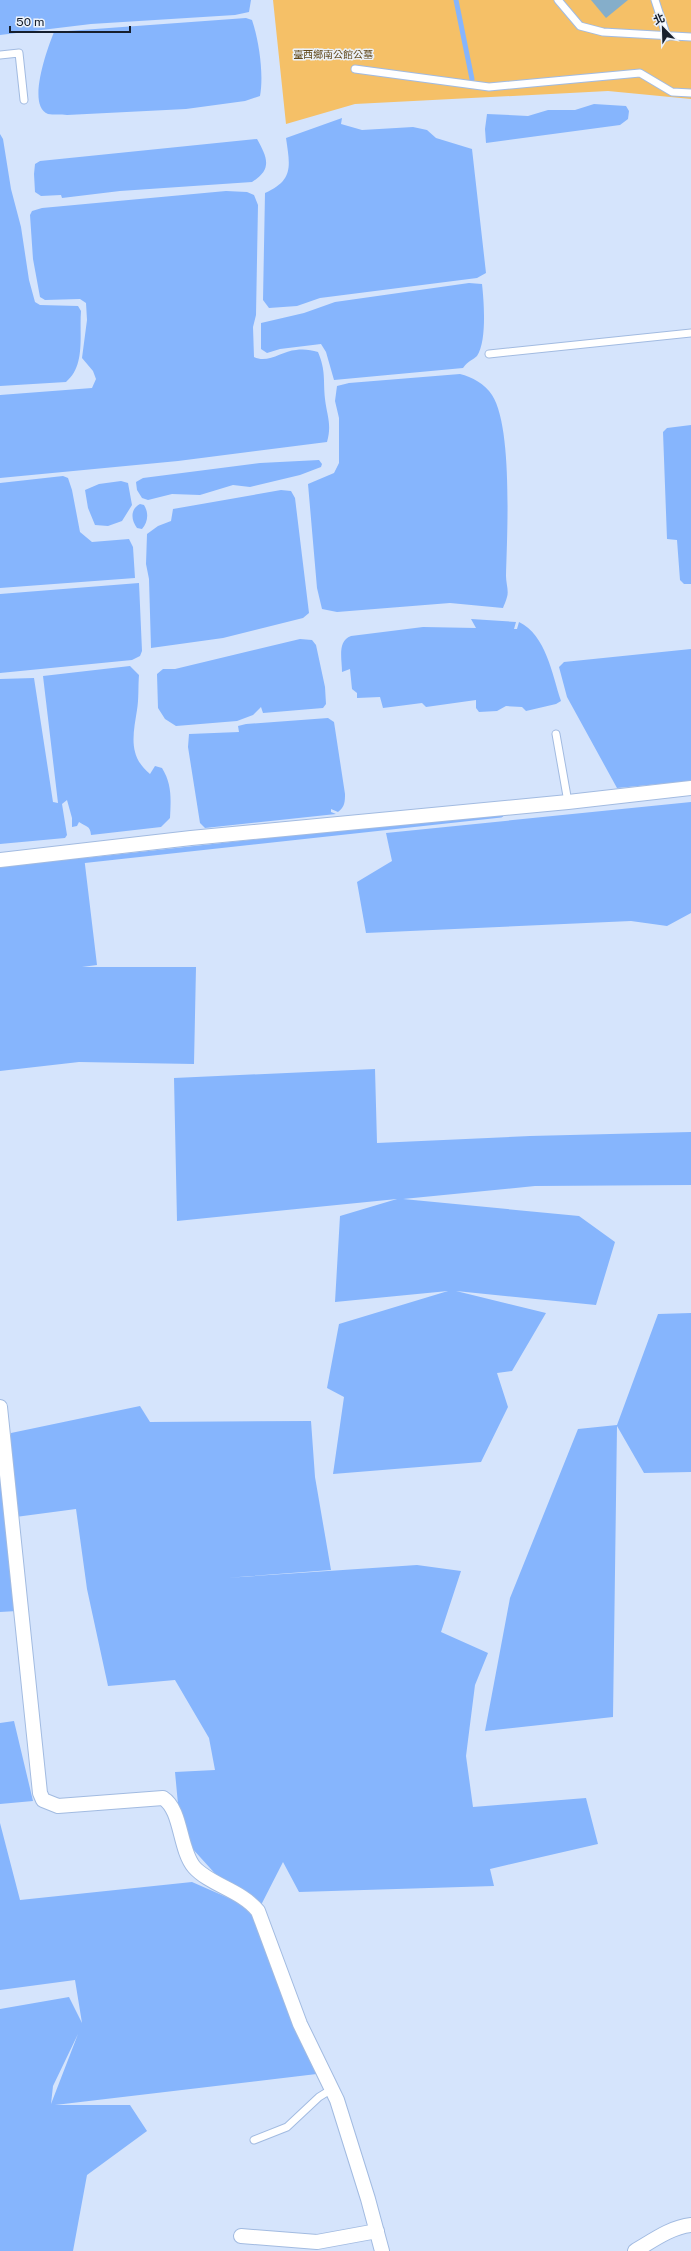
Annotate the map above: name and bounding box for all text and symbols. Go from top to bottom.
scale bar [10,8,130,34]
north arrow [643,8,683,48]
text: 北 [652,11,666,26]
text: 50 m [16,15,44,29]
park label: 臺西鄉南公館公墓 [293,48,373,60]

